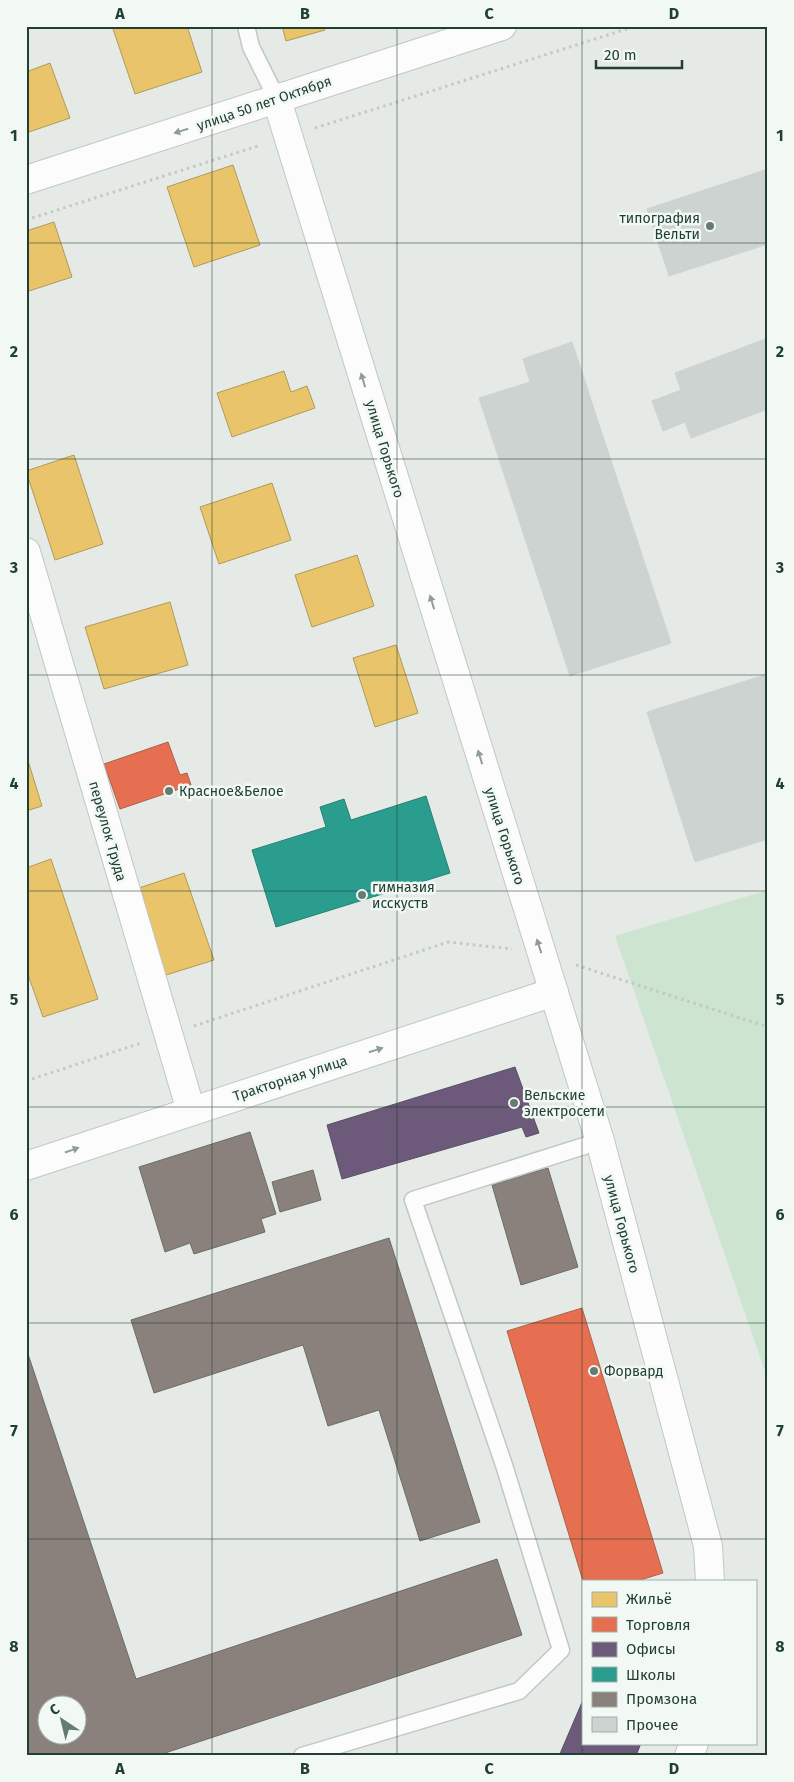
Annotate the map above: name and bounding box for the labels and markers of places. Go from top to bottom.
place label: типография Вельти [620,210,700,243]
marker: типография Вельти [704,220,716,232]
place label: Красное&Белое [179,783,284,800]
marker: Красное&Белое [163,785,175,797]
place label: гимназия исскуств [372,879,435,912]
marker: гимназия исскуств [356,889,368,901]
place label: Вельские электросети [524,1087,605,1120]
marker: Вельские электросети [508,1097,520,1109]
place label: Форвард [604,1363,664,1380]
marker: Форвард [588,1365,600,1377]

